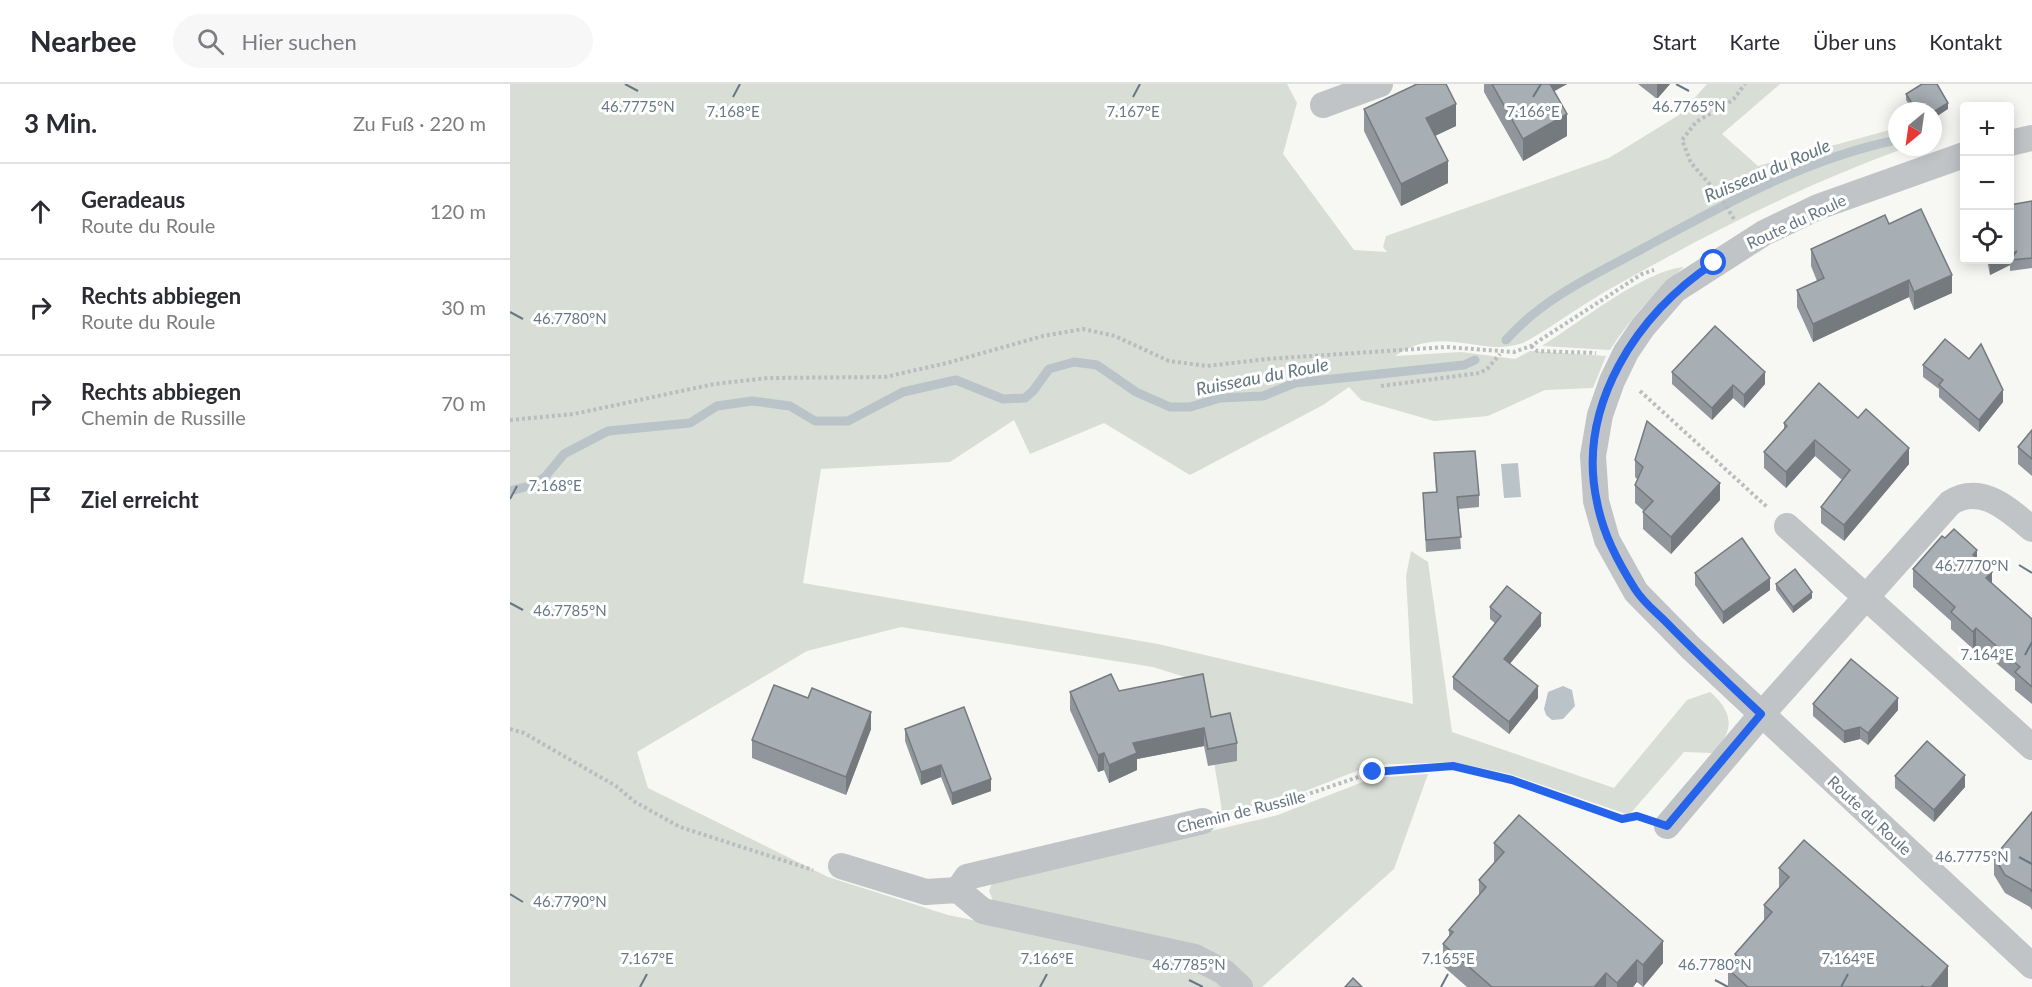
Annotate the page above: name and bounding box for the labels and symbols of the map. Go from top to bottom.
text: 46.7775°N [601,97,675,115]
text: 46.7765°N [1652,97,1726,115]
text: 7.168°E [706,102,760,120]
text: 7.167°E [1106,102,1160,120]
text: 7.166°E [1506,102,1560,120]
north arrow [1888,102,1942,156]
water label: Ruisseau du Roule [1701,134,1833,206]
street label: Route du Roule [1743,190,1849,252]
route start [1700,249,1726,275]
text: 46.7780°N [533,309,607,327]
water label: Ruisseau du Roule [1194,352,1330,400]
text: 7.168°E [528,476,582,494]
text: 46.7770°N [1935,556,2009,574]
text: 46.7785°N [533,601,607,619]
text: 7.164°E [1960,645,2014,663]
route end [1359,758,1385,784]
street label: Route du Roule [1824,771,1916,859]
street label: Chemin de Russille [1175,786,1307,836]
text: 46.7775°N [1935,847,2009,865]
text: 46.7790°N [533,892,607,910]
text: 7.167°E [620,949,674,967]
text: 7.166°E [1020,949,1074,967]
text: 7.165°E [1421,949,1475,967]
text: 7.164°E [1821,949,1875,967]
text: 46.7785°N [1152,955,1226,973]
text: 46.7780°N [1678,955,1752,973]

